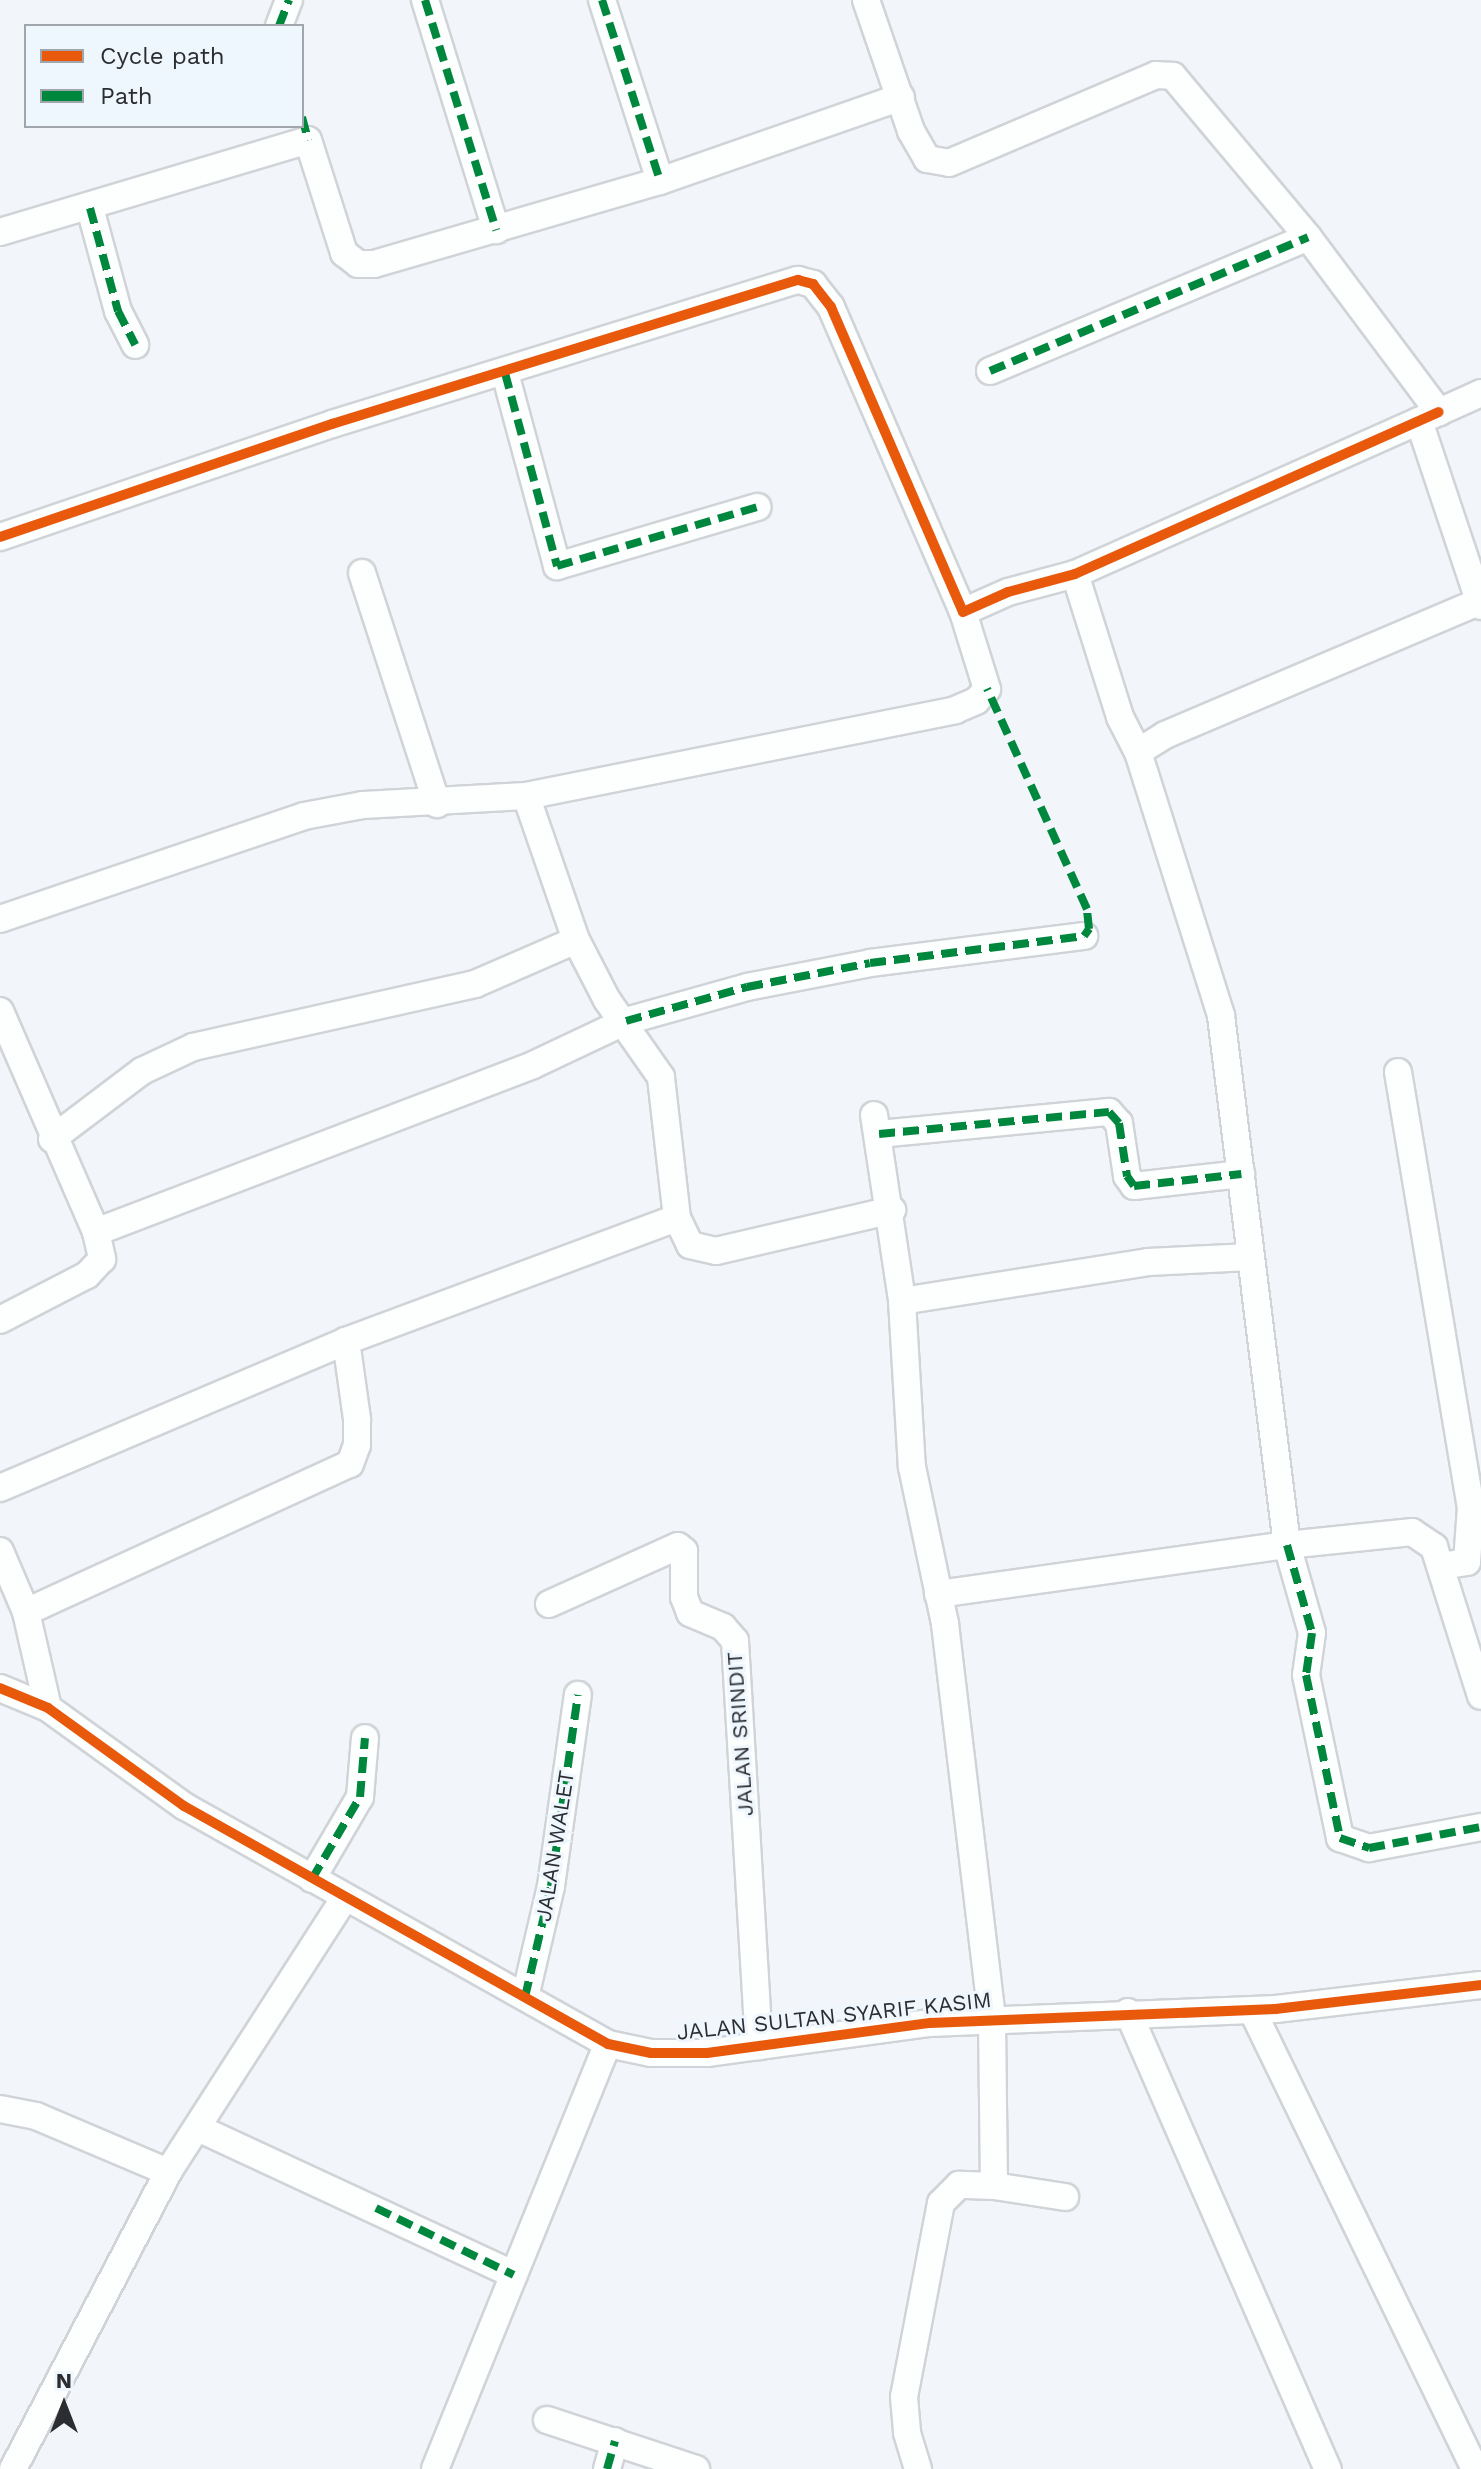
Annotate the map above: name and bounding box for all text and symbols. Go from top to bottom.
legend [24,24,304,128]
text: Cycle path [100,42,225,70]
text: Path [100,82,153,110]
street label: JALAN SRINDIT [721,1651,759,1817]
street label: JALAN WALET [530,1768,580,1924]
street label: JALAN SULTAN SYARIF KASIM [675,1986,993,2046]
north arrow [24,2365,104,2445]
text: N [56,2368,72,2393]

